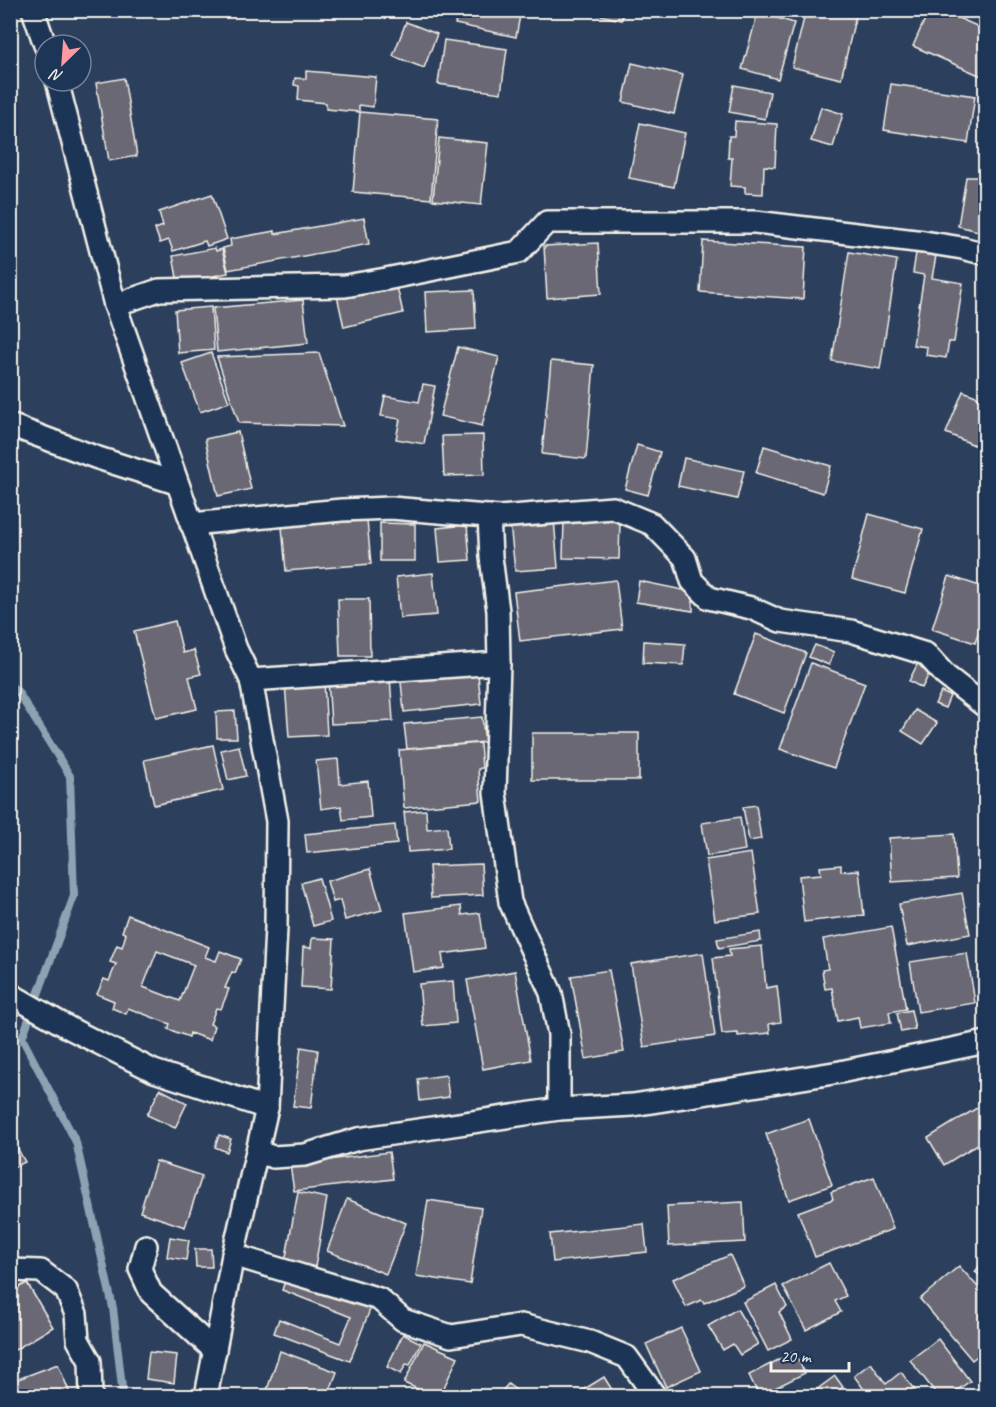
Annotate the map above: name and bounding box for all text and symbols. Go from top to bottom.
north arrow [33,33,93,93]
text: N [46,63,66,87]
scale bar [771,1335,849,1373]
text: 20 m [780,1345,813,1367]

